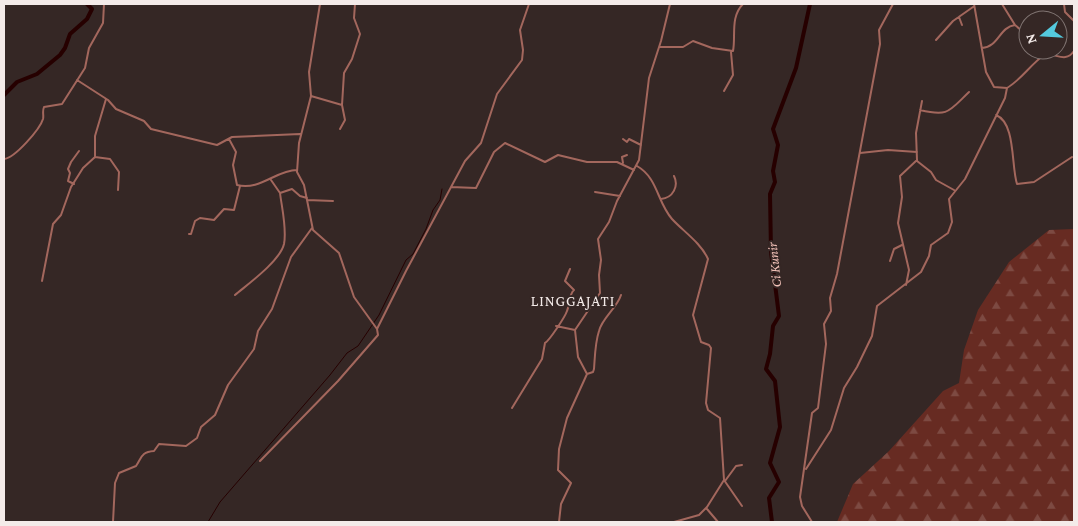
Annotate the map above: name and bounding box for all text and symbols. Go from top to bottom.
north arrow [1018,10,1068,60]
text: N [1021,32,1040,46]
water label: Ci Kunir [764,241,784,288]
district label: LINGGAJATI [531,293,615,310]

